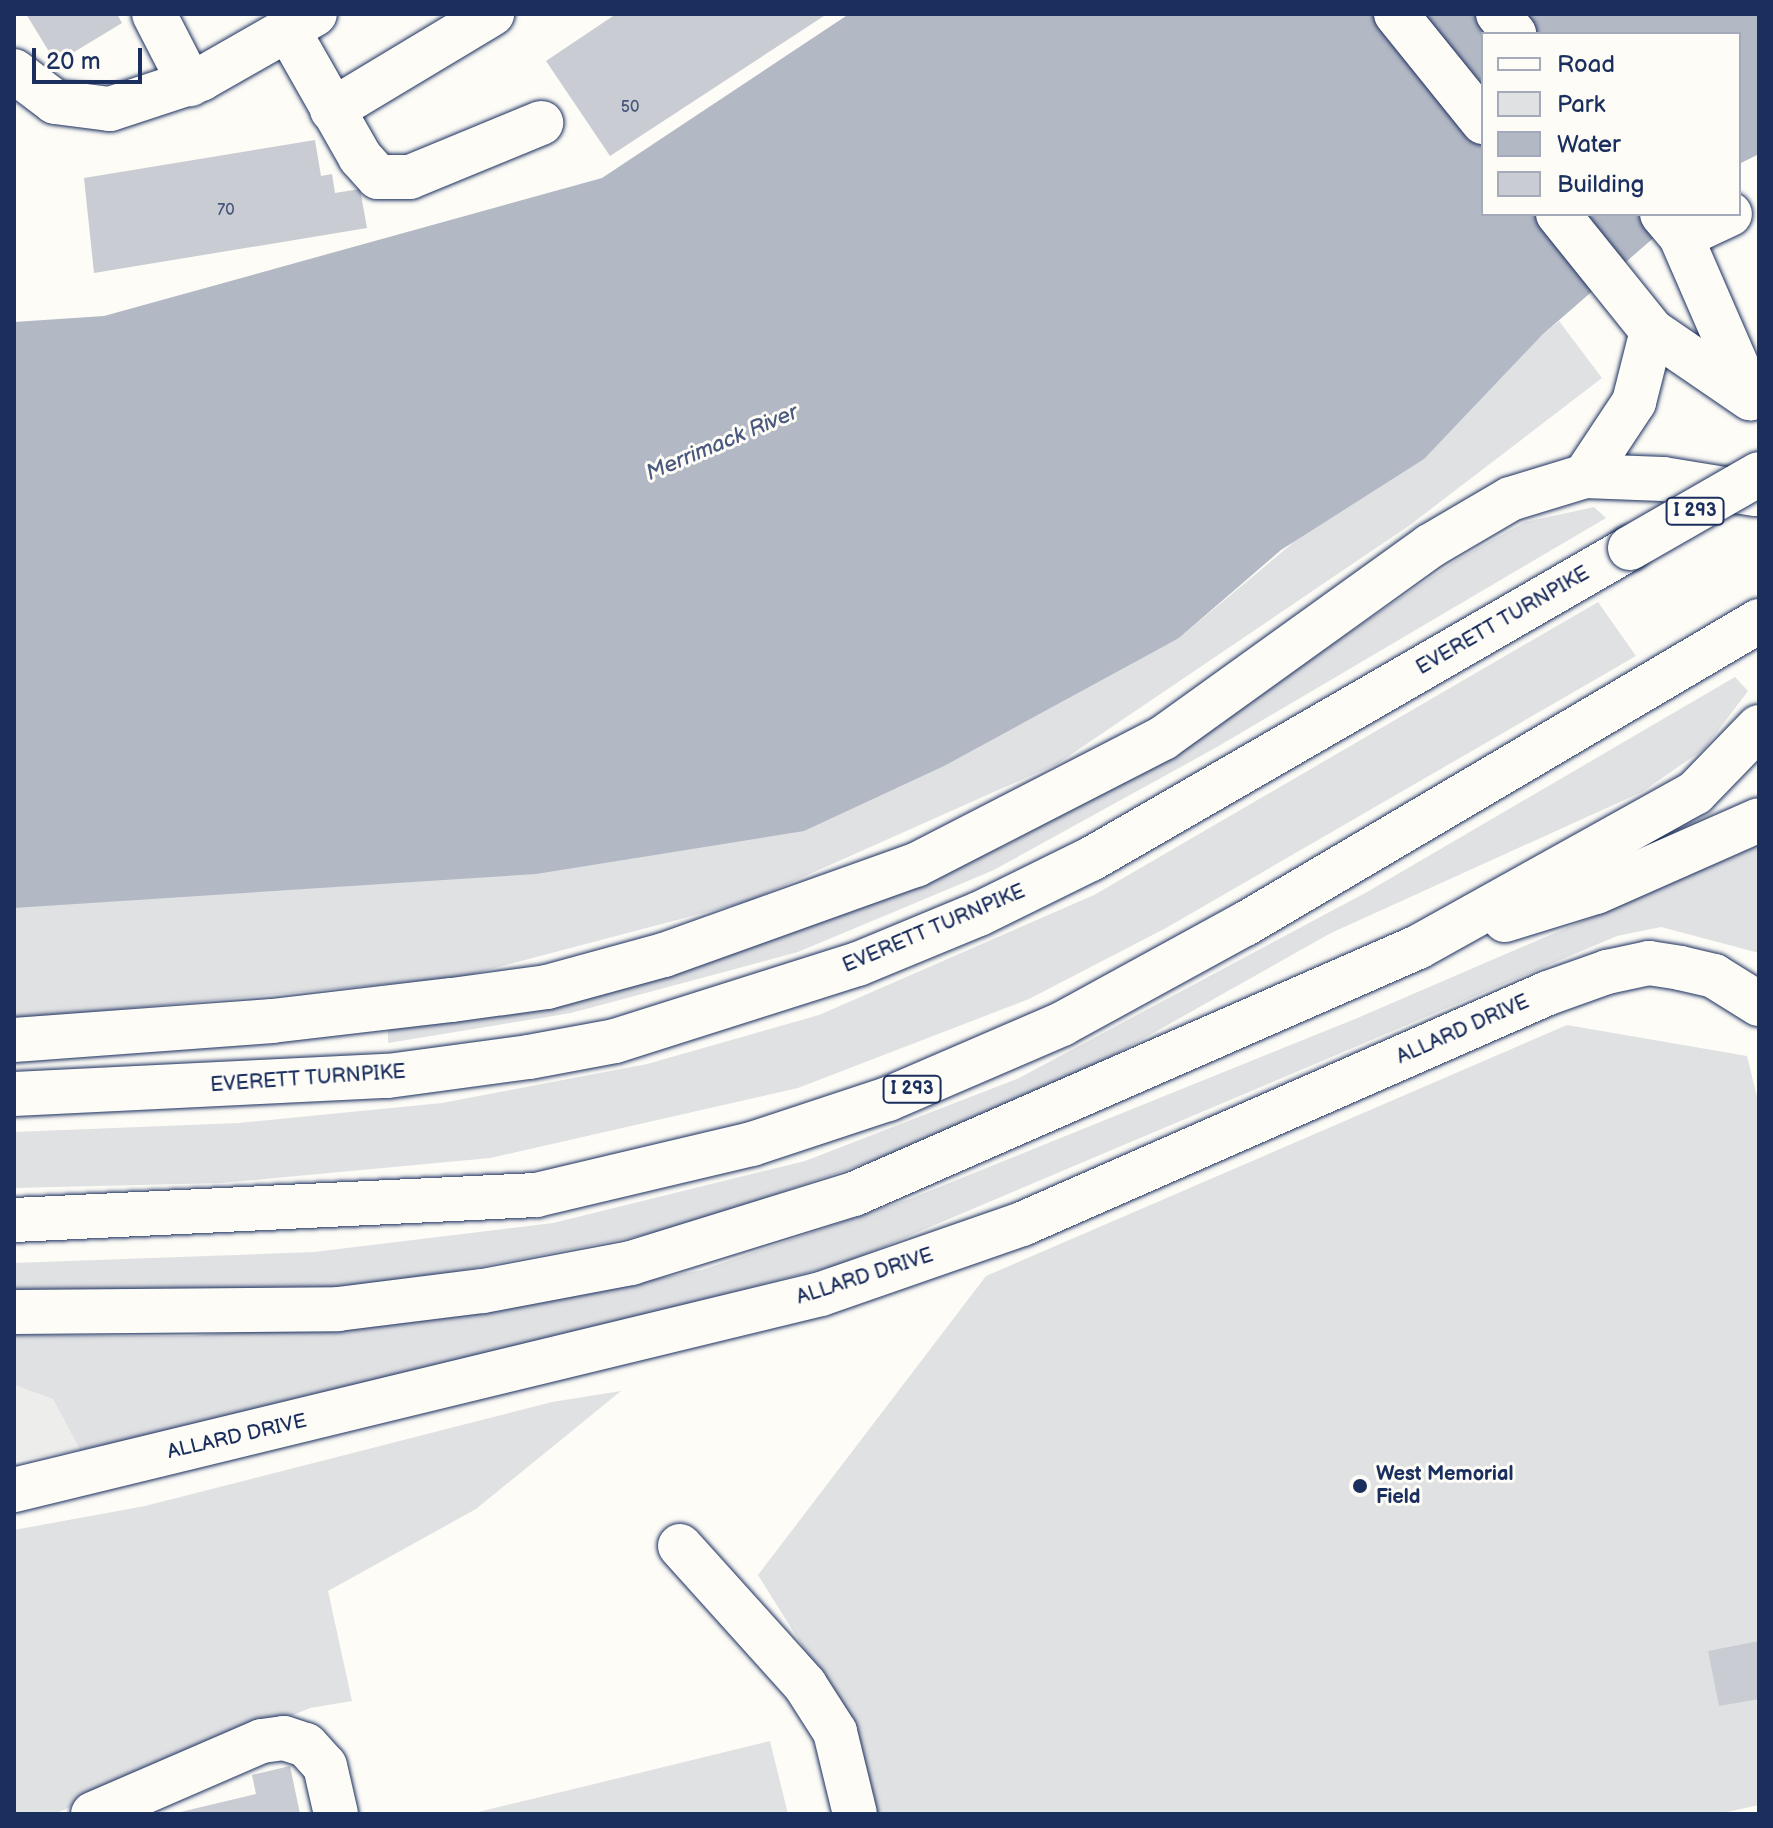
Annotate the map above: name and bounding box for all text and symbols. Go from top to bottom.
scale bar [36,32,146,82]
legend [1481,32,1741,216]
text: 20 m [46,47,101,76]
text: Road [1557,50,1615,79]
text: Park [1557,90,1605,119]
house number: 50 [621,98,639,118]
text: Water [1557,130,1621,159]
text: Building [1557,170,1644,199]
house number: 70 [217,201,235,221]
water label: Merrimack River [642,399,802,487]
road number: I 293 [1665,497,1725,525]
street label: EVERETT TURNPIKE [1412,562,1594,680]
street label: EVERETT TURNPIKE [839,880,1029,978]
street label: ALLARD DRIVE [1393,990,1533,1070]
street label: EVERETT TURNPIKE [209,1060,407,1098]
road number: I 293 [882,1075,942,1103]
street label: ALLARD DRIVE [794,1244,936,1310]
street label: ALLARD DRIVE [165,1409,309,1465]
place label: West Memorial Field [1376,1462,1513,1509]
marker: West Memorial Field [1351,1477,1369,1495]

